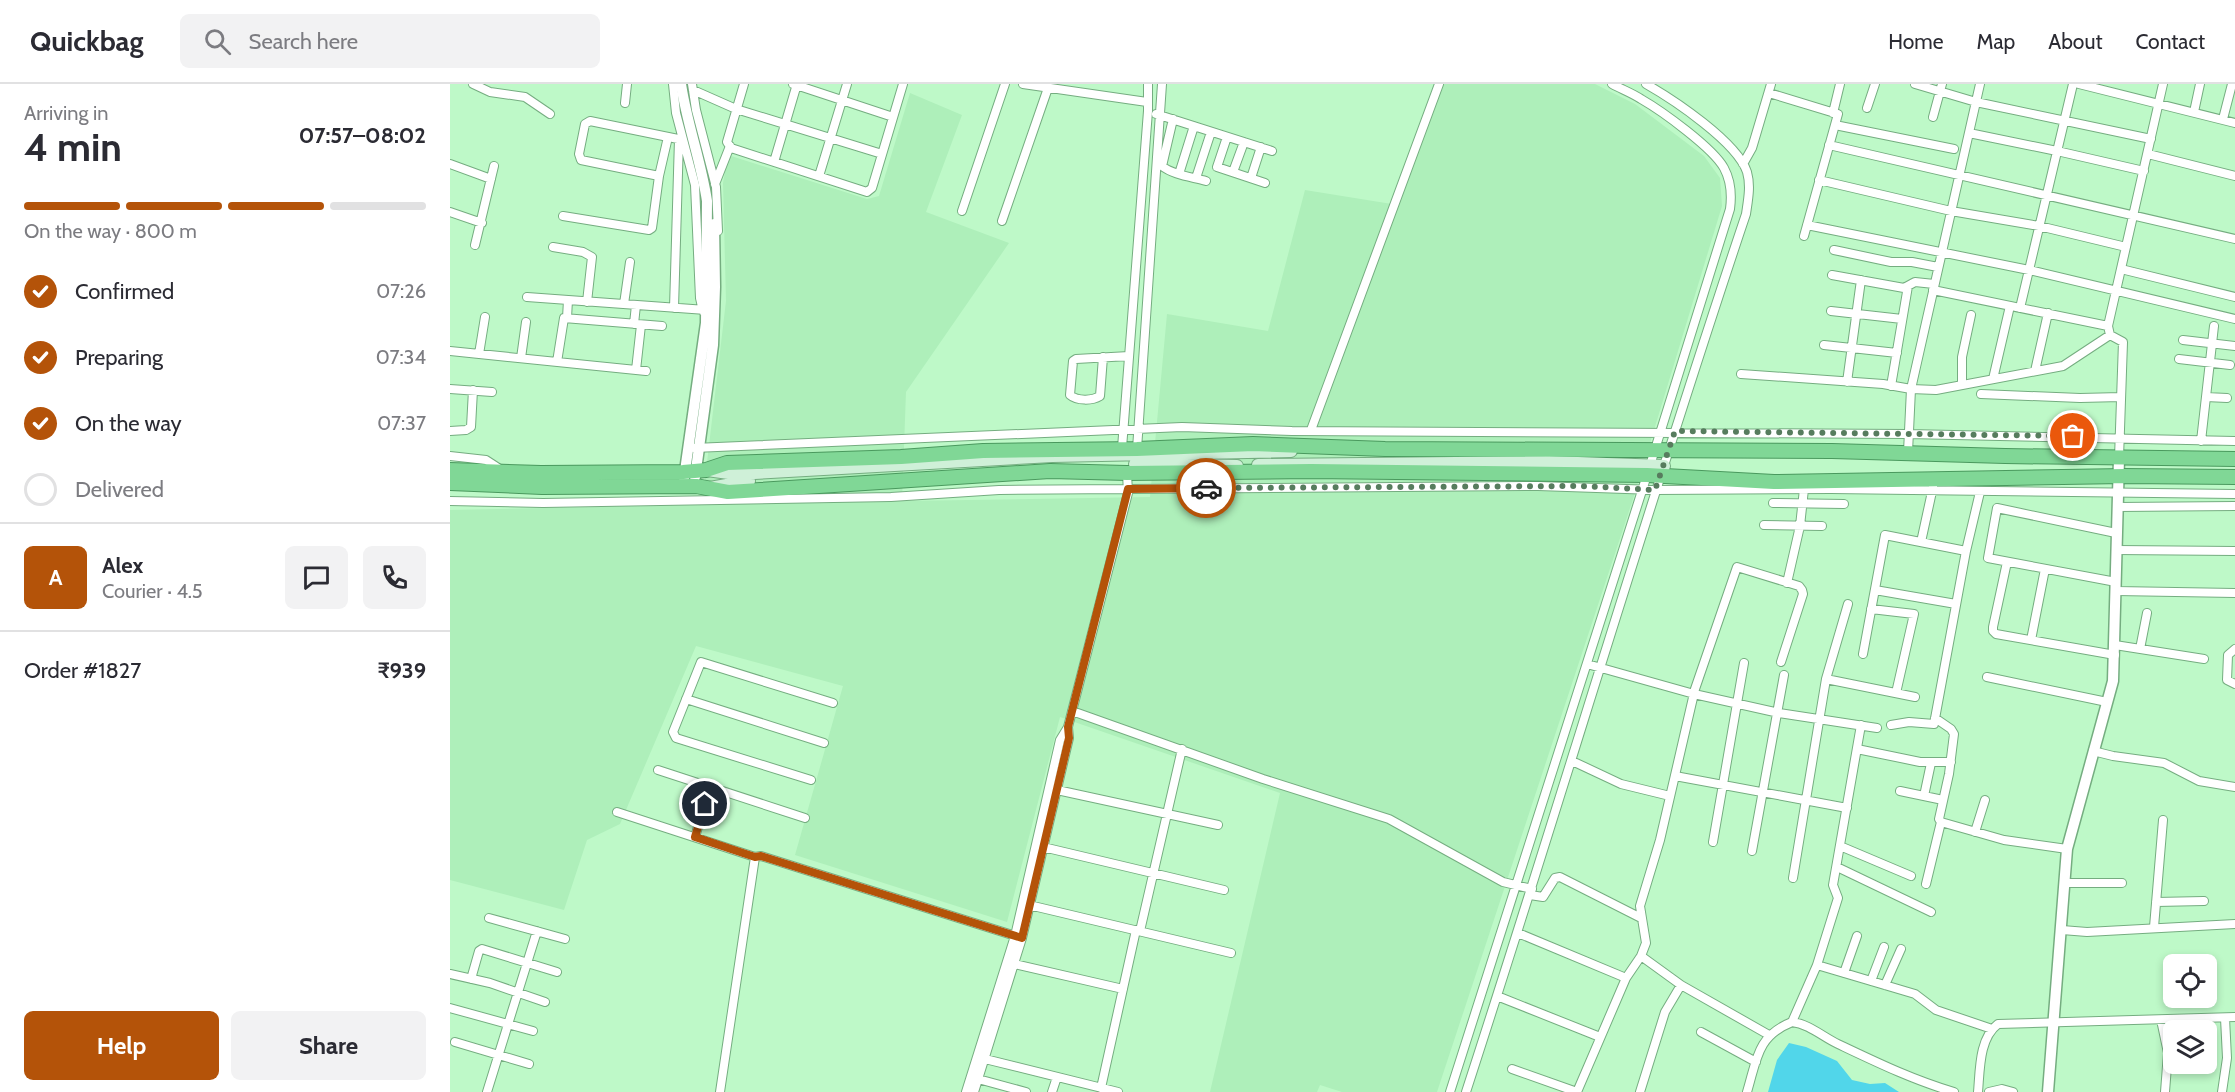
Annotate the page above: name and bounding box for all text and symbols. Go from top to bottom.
search box [180,14,600,68]
text: Quickbag [30,24,144,58]
icon: search [201,25,234,58]
text: Search here [249,28,358,55]
text: Home [1888,29,1944,54]
text: Map [1977,29,2015,54]
text: About [2048,29,2102,54]
text: Contact [2135,29,2205,54]
text: Arriving in [24,101,108,125]
text: 07:57–08:02 [299,122,426,149]
text: 4 min [24,123,122,171]
text: On the way · 800 m [24,219,197,243]
icon: check [24,275,57,308]
text: Confirmed [75,278,174,305]
text: 07:26 [376,279,426,303]
icon: check [24,341,57,374]
text: Preparing [75,344,163,371]
text: 07:34 [376,345,426,369]
icon: check [24,407,57,440]
text: On the way [75,410,182,437]
pin [2047,410,2098,461]
text: 07:37 [377,411,426,435]
icon: bag [2056,419,2089,452]
courier [1176,458,1236,518]
icon: car [1190,472,1223,505]
text: Delivered [75,476,164,503]
button: chat [285,546,348,609]
button: phone [363,546,426,609]
text: Alex [102,552,143,579]
text: A [49,564,62,591]
text: Courier · 4.5 [102,579,203,603]
text: Order #1827 [24,657,141,684]
text: ₹939 [377,657,426,684]
pin [679,778,730,829]
icon: home [688,787,721,820]
map controls [2163,954,2217,1074]
button: locate [2163,954,2217,1008]
button: Help [24,1011,219,1080]
button: Share [231,1011,426,1080]
button: layers [2163,1020,2217,1074]

